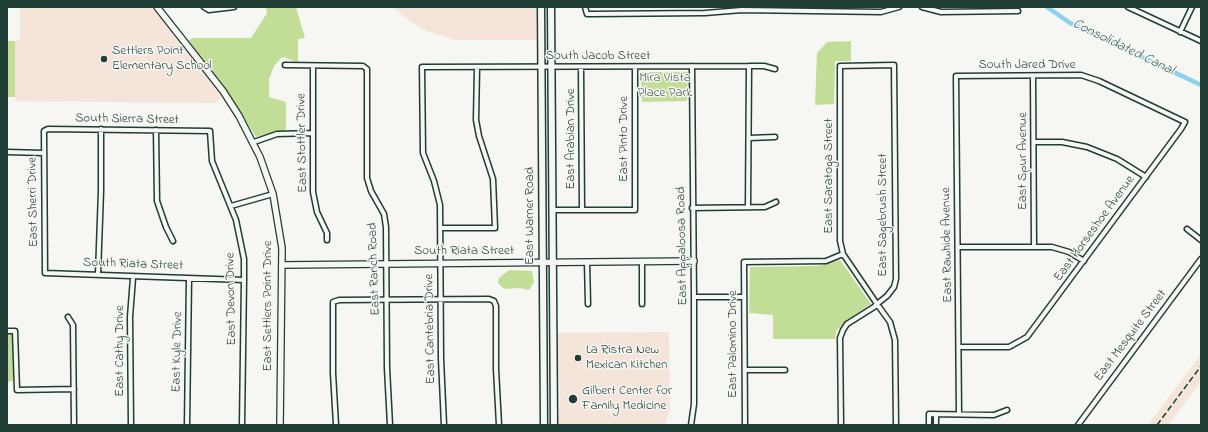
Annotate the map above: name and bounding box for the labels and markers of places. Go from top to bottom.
place label: Settlers Point Elementary School [112,44,212,75]
marker: Settlers Point Elementary School [99,54,109,64]
place label: La Ristra New Mexican Kitchen [586,343,668,374]
marker: La Ristra New Mexican Kitchen [573,353,583,363]
place label: Gilbert Center for Family Medicine [582,384,672,415]
marker: Gilbert Center for Family Medicine [567,393,579,405]

